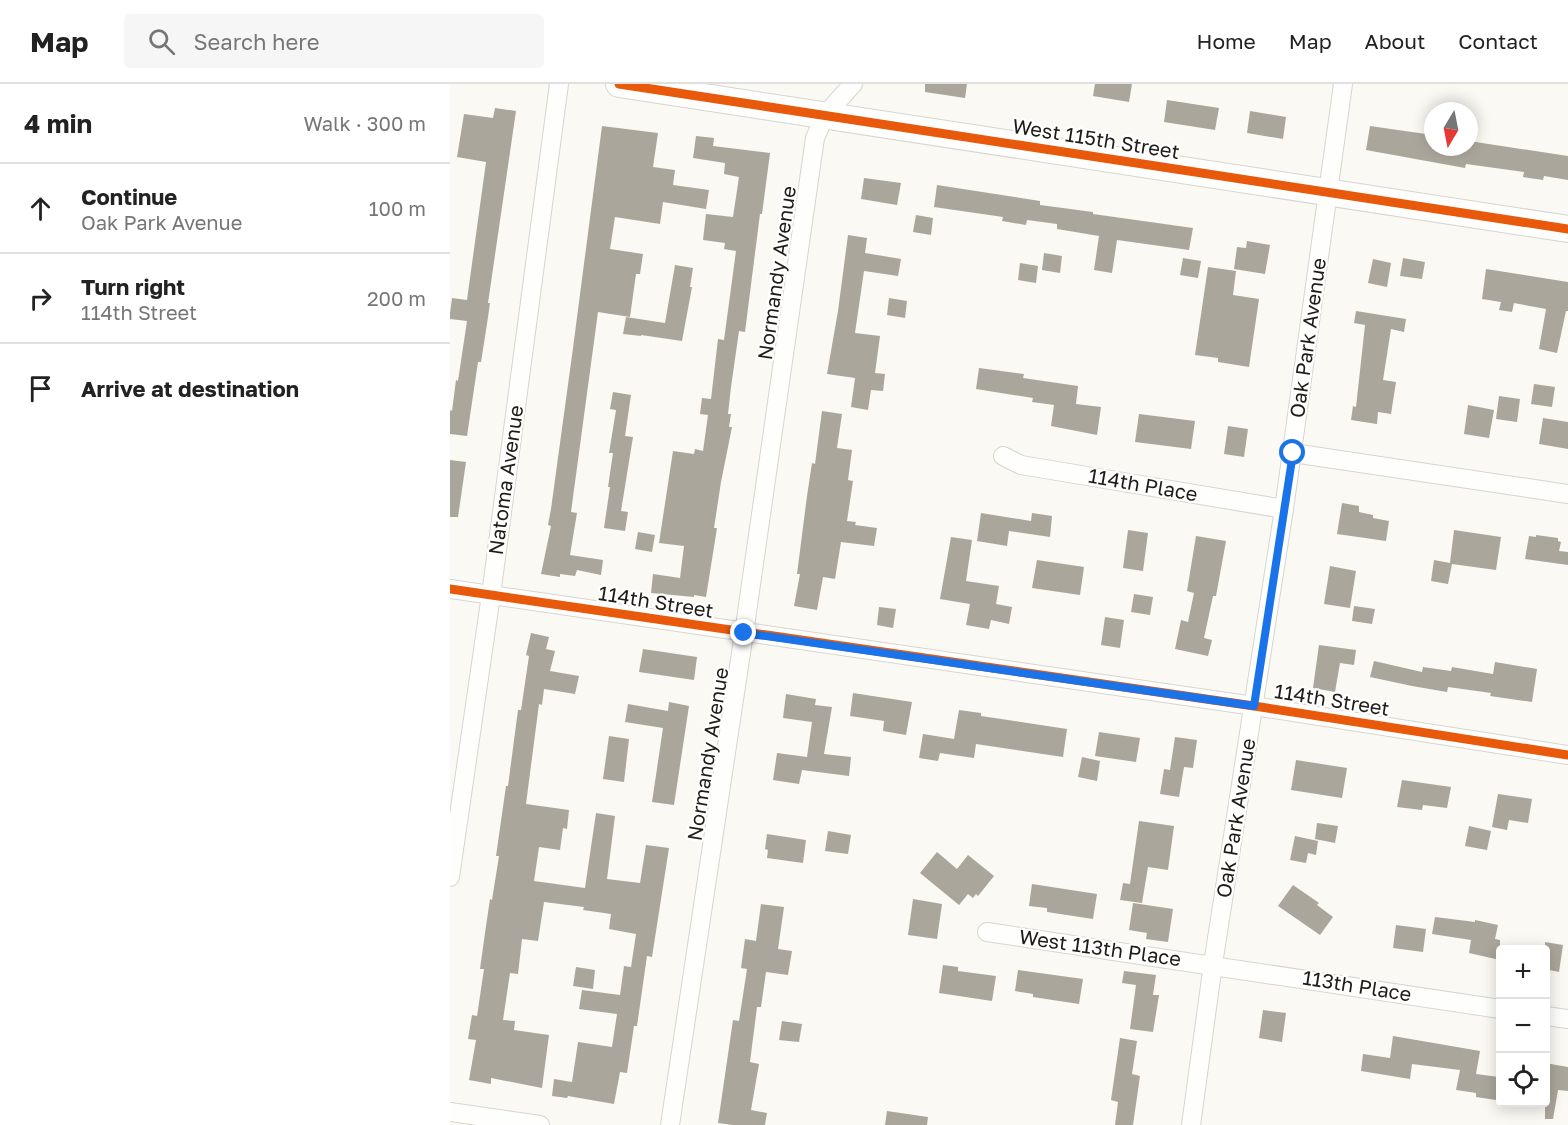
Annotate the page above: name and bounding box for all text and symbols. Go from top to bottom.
search box [124,14,544,68]
text: Map [30,25,88,58]
icon: search [145,25,178,58]
text: Search here [193,28,319,55]
text: Home [1196,28,1256,54]
text: Map [1289,28,1332,54]
text: About [1365,28,1425,54]
text: Contact [1458,28,1538,54]
north arrow [1424,102,1478,156]
text: 4 min [24,108,92,139]
text: Walk · 300 m [303,111,426,135]
street label: West 115th Street [1011,113,1182,163]
text: Continue [81,183,177,210]
street label: Normandy Avenue [752,184,800,361]
icon: ahead [24,192,57,225]
text: 100 m [369,196,426,220]
text: Oak Park Avenue [81,210,242,234]
street label: Oak Park Avenue [1284,256,1330,419]
text: Turn right [81,273,185,300]
icon: right [24,282,57,315]
text: 200 m [367,286,426,310]
text: 114th Street [81,300,197,324]
icon: arrive [24,372,57,405]
text: Arrive at destination [81,375,299,402]
street label: Natoma Avenue [483,403,527,556]
route start [1279,439,1305,465]
street label: 114th Place [1087,463,1200,505]
street label: 114th Street [597,580,715,622]
route end [730,619,756,645]
street label: Normandy Avenue [681,665,733,842]
street label: 114th Street [1273,678,1391,720]
street label: Oak Park Avenue [1211,736,1259,899]
street label: West 113th Place [1018,924,1183,970]
map controls [1496,945,1550,1107]
button: + [1496,945,1550,999]
street label: 113th Place [1301,965,1413,1005]
button: − [1496,999,1550,1053]
button: locate [1496,1053,1550,1107]

